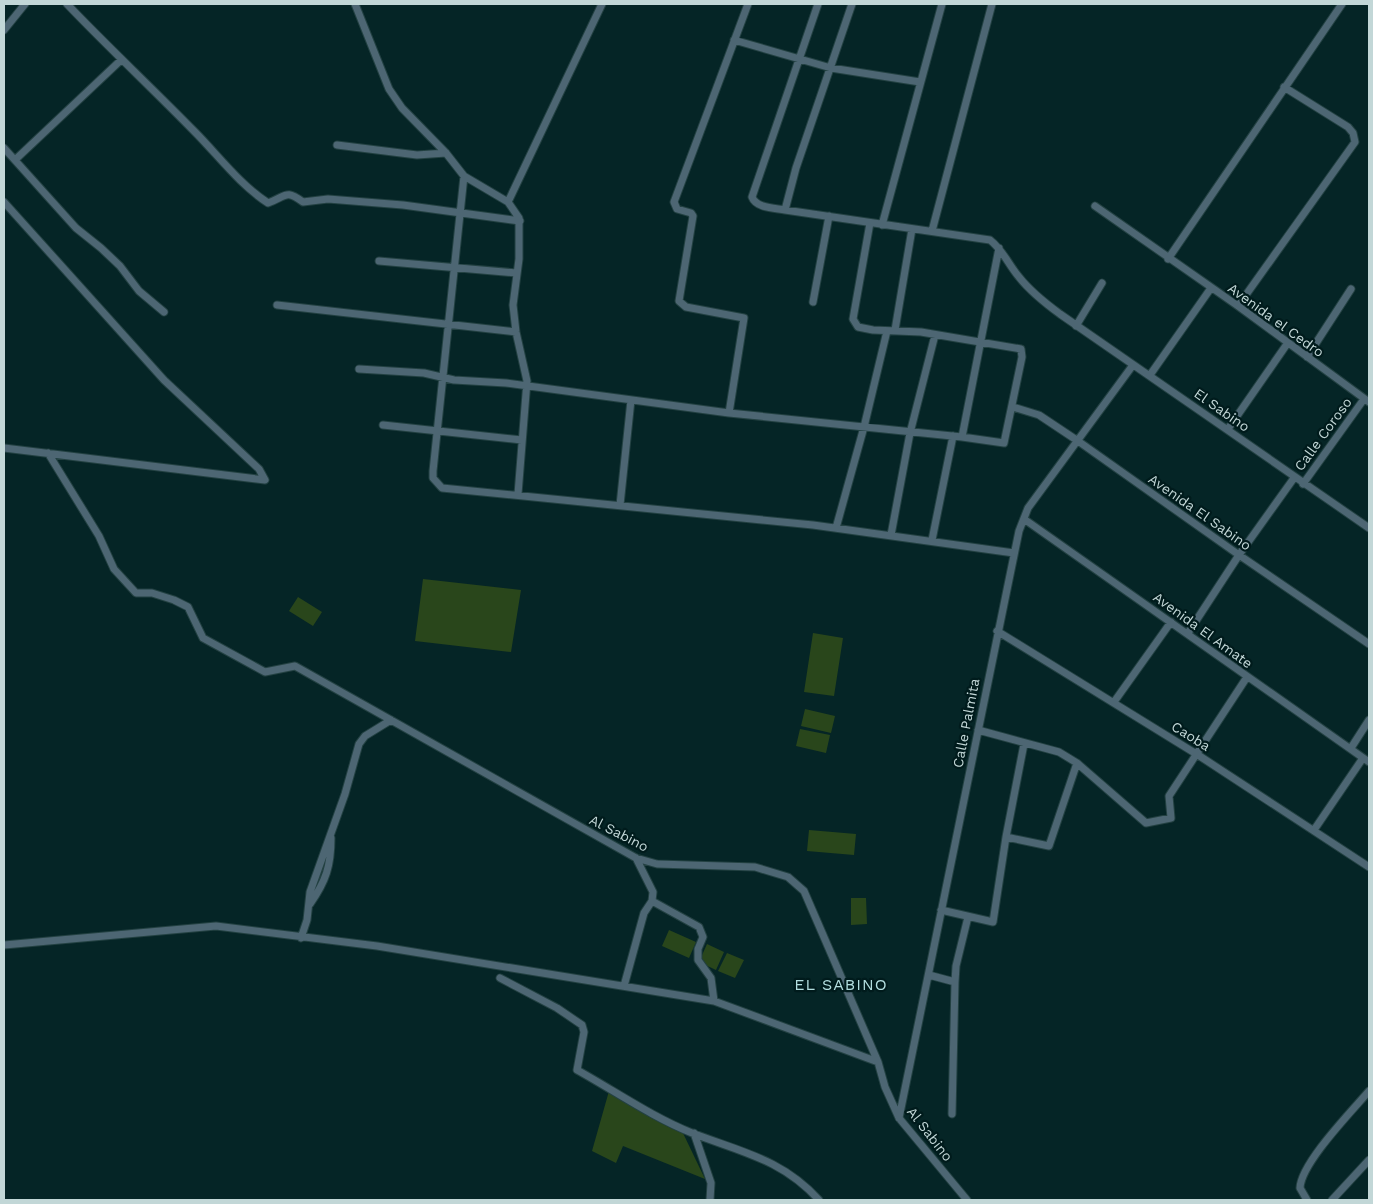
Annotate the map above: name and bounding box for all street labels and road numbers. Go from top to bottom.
street label: Avenida el Cedro [1225,280,1327,360]
street label: El Sabino [1191,385,1253,435]
street label: Calle Coroso [1291,394,1355,474]
street label: Avenida El Sabino [1146,471,1254,553]
street label: Avenida El Amate [1150,589,1256,671]
street label: Calle Palmita [950,677,983,769]
street label: Caoba [1169,718,1213,754]
street label: Al Sabino [587,811,651,855]
street label: Al Sabino [904,1104,956,1164]

